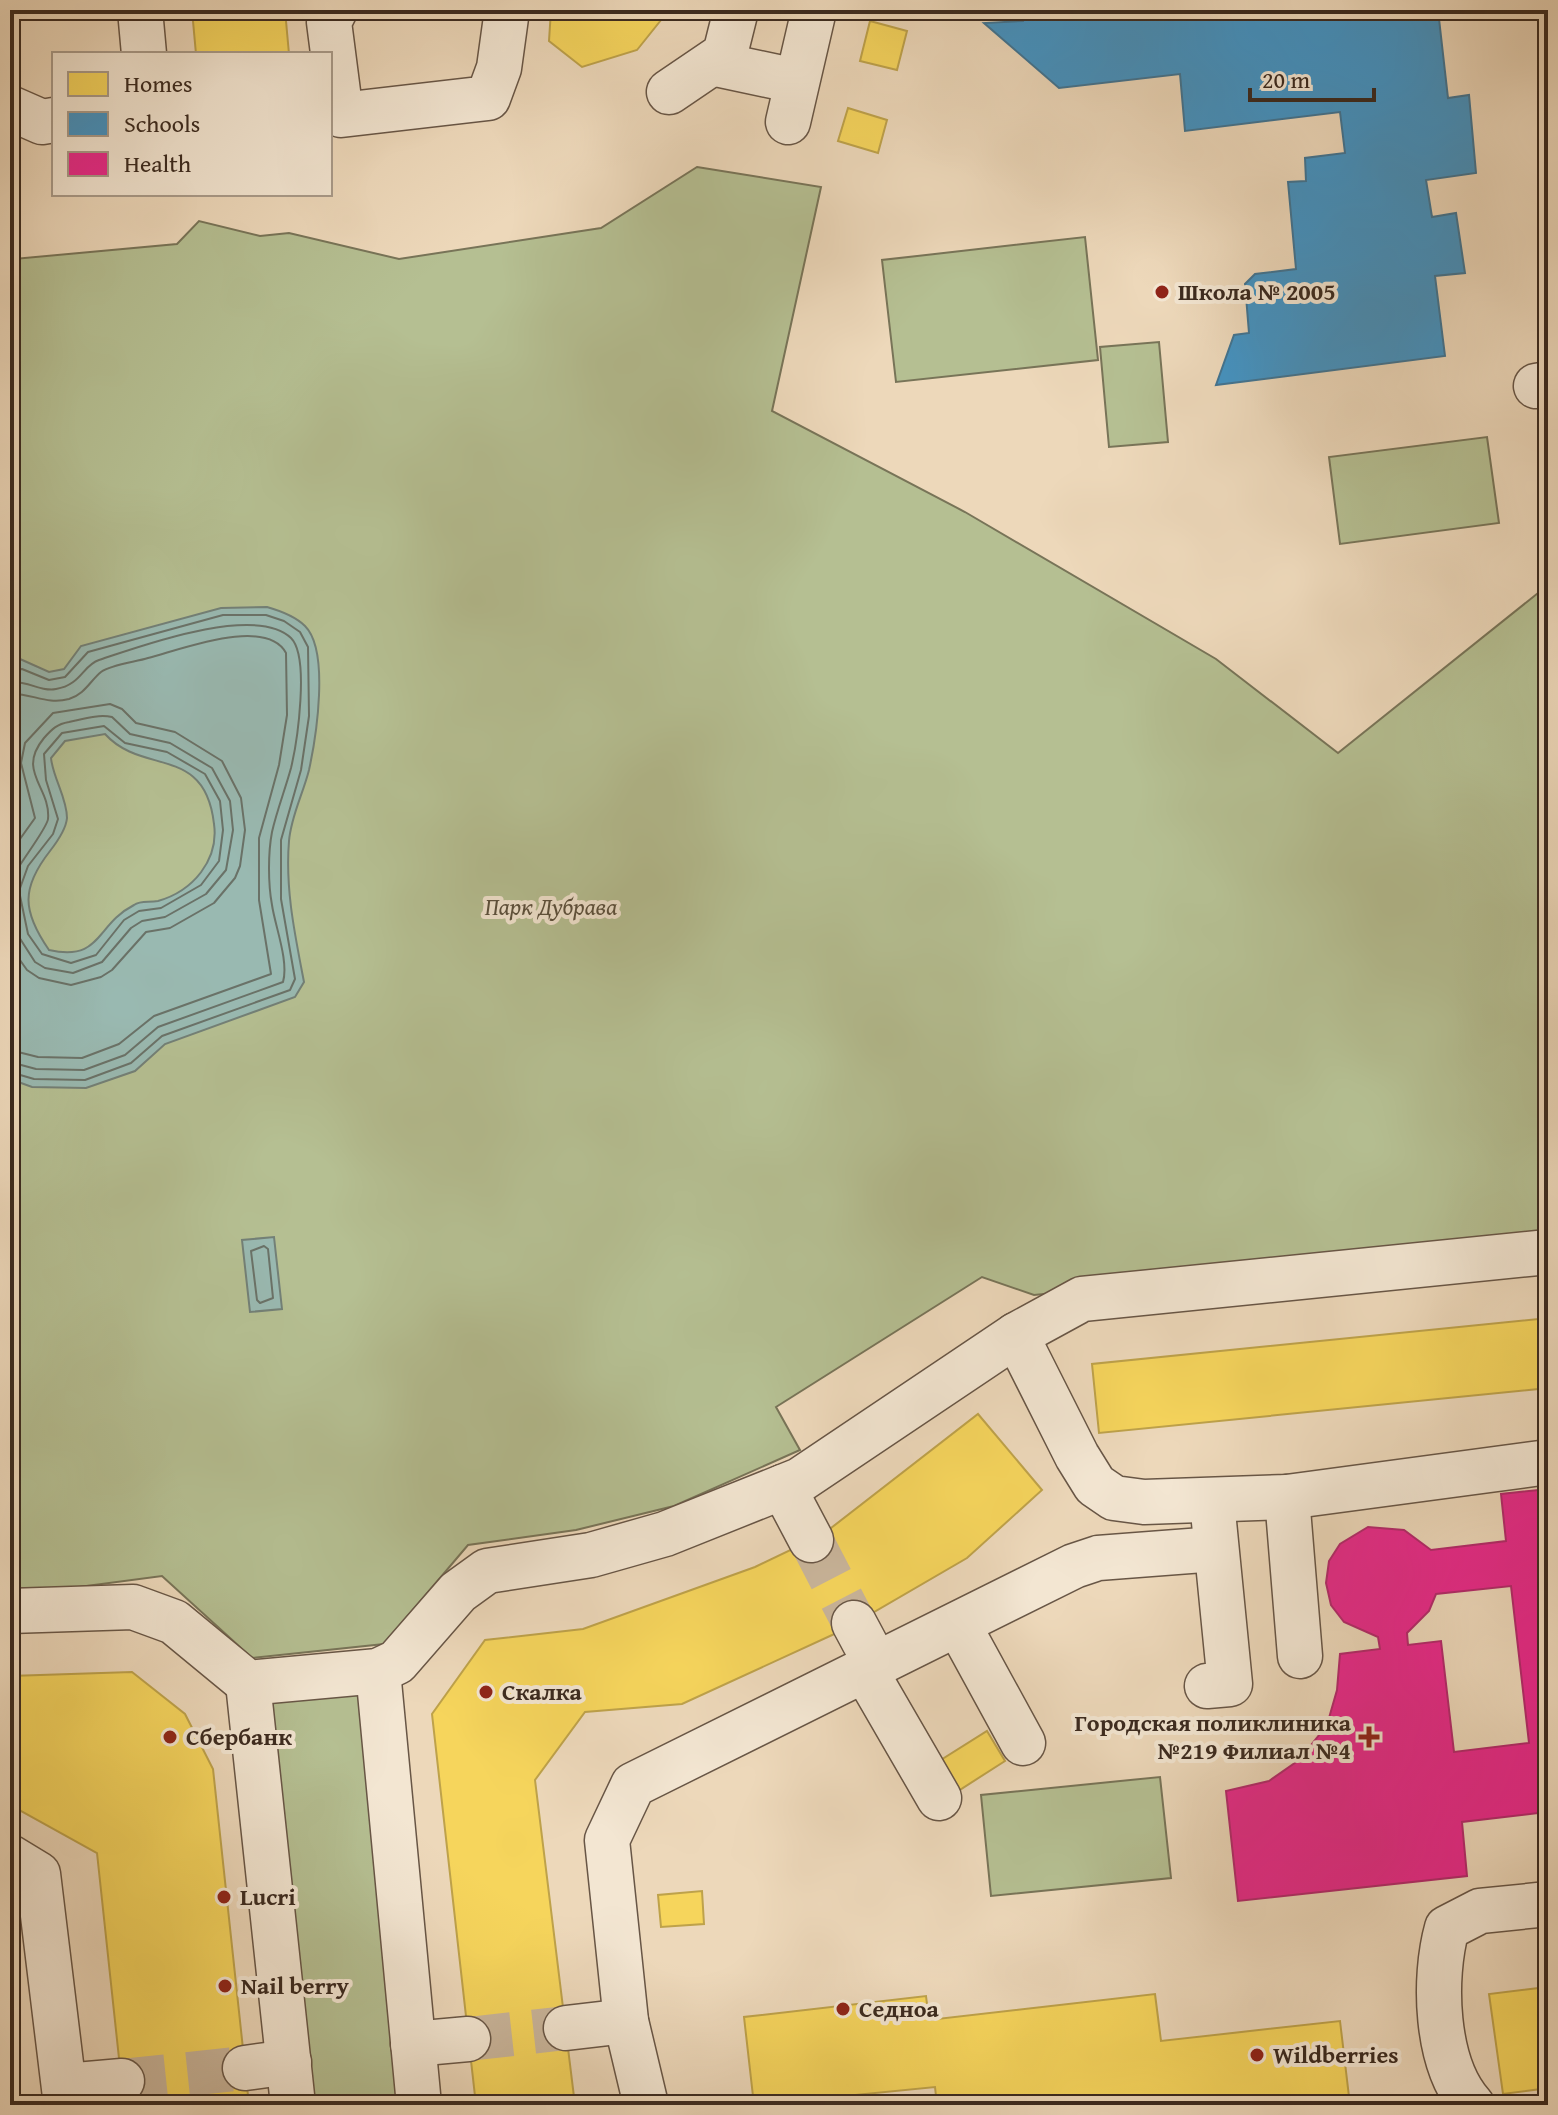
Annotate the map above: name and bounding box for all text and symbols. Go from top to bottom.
legend [52,52,332,196]
scale bar [1250,52,1374,102]
text: 20 m [1262,62,1310,97]
text: Homes [124,66,193,101]
text: Schools [124,106,200,141]
text: Health [124,146,192,181]
place label: Школа № 2005 [1178,274,1336,309]
marker: Школа № 2005 [1153,283,1171,301]
park label: Парк Дубрава [485,889,617,924]
place label: Скалка [502,1674,583,1709]
marker: Скалка [477,1683,495,1701]
place label: Городская поликлиника №219 Филиал №4 [1075,1705,1352,1768]
place label: Сбербанк [186,1719,292,1754]
marker: Городская поликлиника №219 Филиал №4 [1358,1726,1380,1748]
marker: Сбербанк [161,1728,179,1746]
place label: Lucri [240,1879,296,1914]
marker: Lucri [215,1888,233,1906]
place label: Nail berry [241,1968,349,2003]
marker: Nail berry [216,1977,234,1995]
place label: Седноа [859,1991,940,2026]
marker: Седноа [834,2000,852,2018]
place label: Wildberries [1273,2037,1399,2072]
marker: Wildberries [1248,2046,1266,2064]

